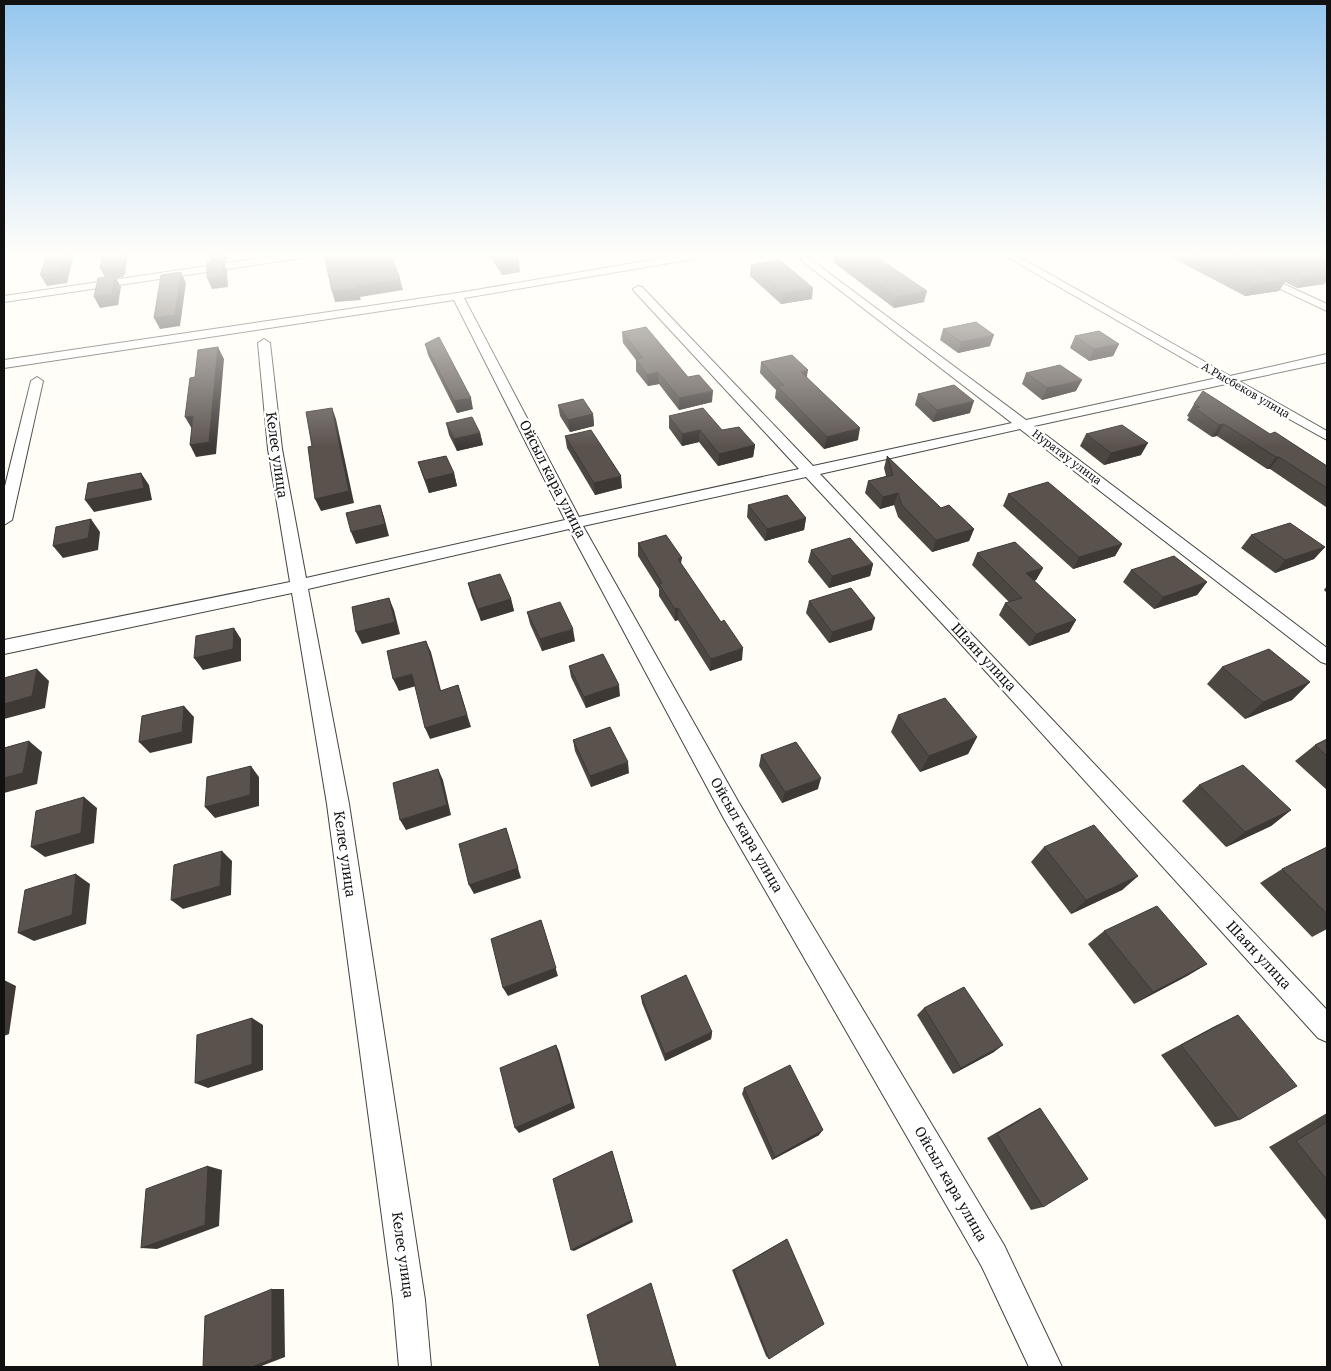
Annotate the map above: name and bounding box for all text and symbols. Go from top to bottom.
street label: А.Рысбеков улица [1199,358,1293,421]
street label: Келес улица [262,410,293,499]
street label: Ойсыл кара улица [515,416,592,541]
street label: Нуратау улица [1029,425,1105,488]
street label: Шаян улица [948,618,1021,695]
street label: Ойсыл кара улица [707,774,788,896]
street label: Келес улица [330,809,361,898]
street label: Шаян улица [1223,916,1296,993]
street label: Ойсыл кара улица [911,1123,992,1245]
street label: Келес улица [388,1210,419,1299]

